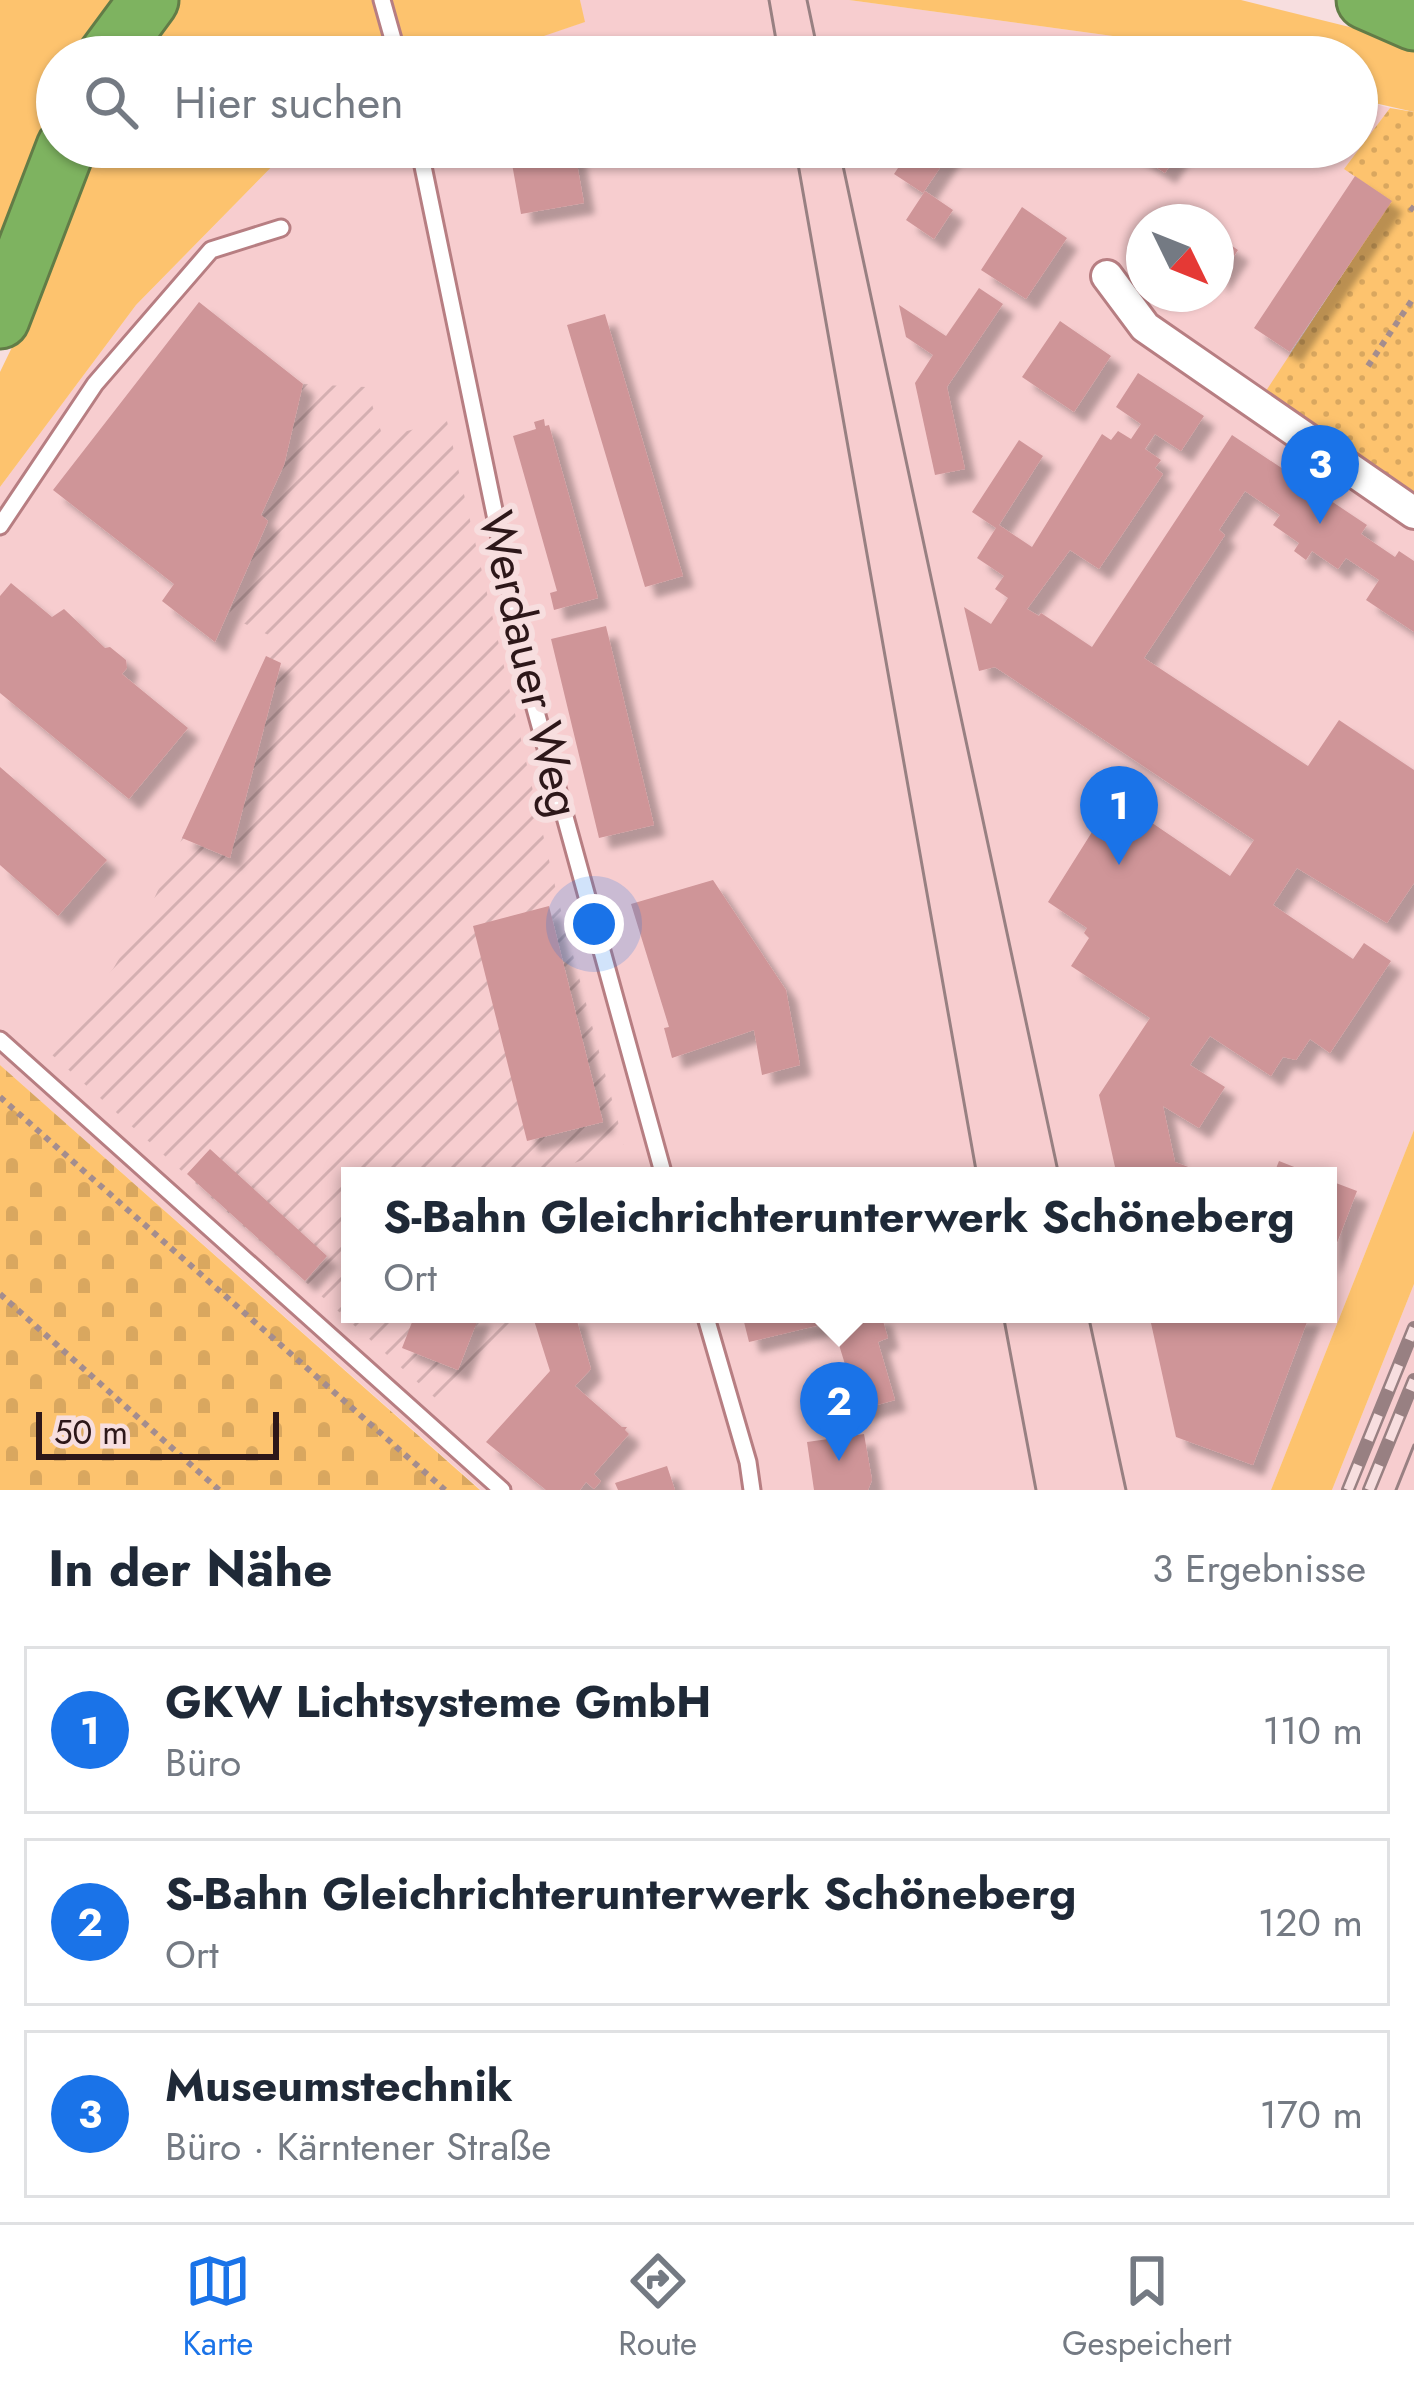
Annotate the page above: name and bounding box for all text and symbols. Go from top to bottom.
search box [36,36,1378,168]
icon: search [78,69,144,135]
text: Hier suchen [174,70,404,135]
north arrow [1126,204,1234,312]
pin: 3 [1281,425,1359,524]
street label: Werdauer Weg [461,504,599,824]
pin: 1 [1080,766,1158,865]
your location [564,894,624,954]
popup [341,1167,1337,1323]
text: S-Bahn Gleichrichterunterwerk Schöneberg [383,1184,1295,1249]
text: Ort [383,1249,437,1306]
pin: 2 [800,1362,878,1461]
scale bar [36,1406,279,1459]
text: 50 m [54,1409,128,1456]
text: In der Nähe [48,1531,332,1605]
text: 3 Ergebnisse [1152,1540,1366,1597]
text: GKW Lichtsysteme GmbH [165,1669,711,1734]
text: 1 [80,1702,100,1759]
text: 110 m [1262,1702,1363,1759]
text: Büro [165,1734,241,1791]
text: S-Bahn Gleichrichterunterwerk Schöneberg [165,1861,1076,1926]
text: 2 [77,1894,103,1951]
text: 120 m [1258,1894,1363,1951]
text: Ort [165,1926,219,1983]
text: Museumstechnik [165,2053,513,2118]
text: 3 [78,2086,102,2143]
text: 170 m [1259,2086,1363,2143]
text: Büro · Kärntener Straße [165,2118,551,2175]
tab: Karte [182,2248,253,2367]
tab: Route [618,2248,697,2367]
tab: Gespeichert [1062,2248,1231,2367]

